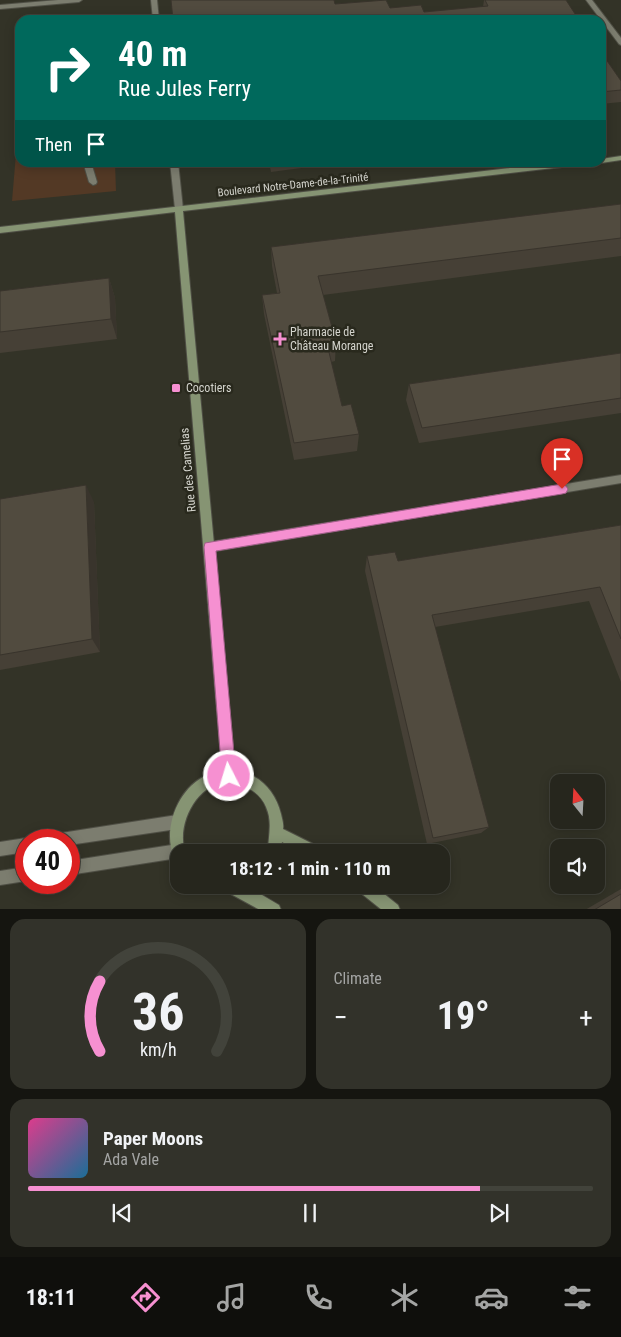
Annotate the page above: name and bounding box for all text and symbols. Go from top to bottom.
text: 40 m [118,34,187,75]
icon: right [35,35,100,100]
text: Rue Jules Ferry [118,76,251,101]
icon: arrive [82,130,110,158]
text: Then [35,133,72,156]
street label: Boulevard Notre-Dame-de-la-Trinité [217,171,369,199]
place label: Pharmacie de Château Morange [290,325,374,353]
marker: Pharmacie de Château Morange [274,333,286,345]
place label: Cocotiers [186,381,231,395]
marker: Cocotiers [170,382,182,394]
street label: Rue des Camelias [177,427,199,513]
pin [541,438,583,489]
icon: arrive [548,445,576,473]
position arrow [202,749,254,801]
north arrow [550,774,605,829]
map controls [550,774,605,894]
speed limit sign: 40 [15,829,80,894]
button: sound [550,839,605,894]
text: 18:12 · 1 min · 110 m [229,857,391,880]
text: Climate [334,969,382,988]
text: 36 [131,982,184,1043]
text: 19° [437,994,490,1038]
text: − [334,1001,348,1034]
text: + [579,1001,593,1034]
text: km/h [139,1039,176,1060]
text: Paper Moons [103,1127,203,1150]
text: Ada Vale [103,1150,159,1169]
icon: previous [108,1199,136,1227]
icon: pause [296,1199,324,1227]
icon: next [485,1199,513,1227]
icon: directions [128,1280,163,1315]
icon: music [214,1280,249,1315]
icon: phone [301,1280,336,1315]
icon: climate [387,1280,422,1315]
icon: car [474,1280,509,1315]
icon: filters [560,1280,595,1315]
text: 18:11 [26,1285,76,1310]

